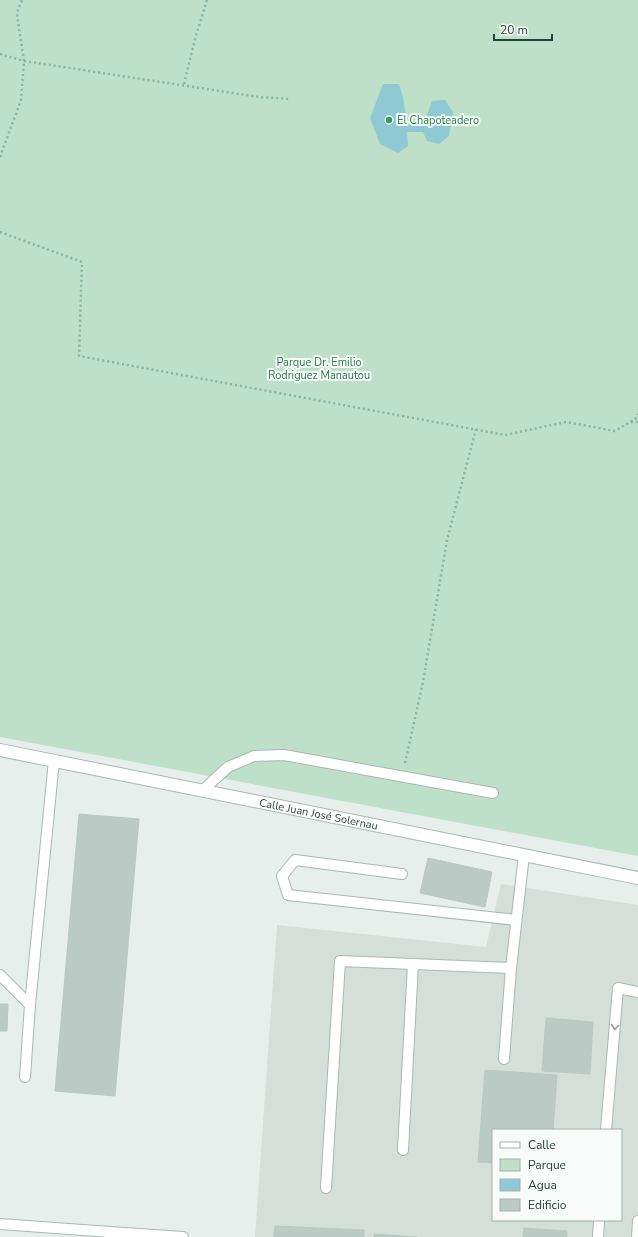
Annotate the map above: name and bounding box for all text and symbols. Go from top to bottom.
scale bar [494,16,552,42]
text: 20 m [500,22,528,38]
place label: El Chapoteadero [397,113,479,128]
marker: El Chapoteadero [384,115,394,125]
park label: Parque Dr. Emilio Rodriguez Manautou [268,355,370,383]
street label: Calle Juan José Solernau [258,795,379,833]
one-way arrow [610,1024,619,1030]
legend [492,1129,622,1221]
text: Calle [528,1137,556,1153]
text: Parque [528,1157,566,1173]
text: Agua [528,1177,557,1193]
text: Edificio [528,1197,567,1213]

